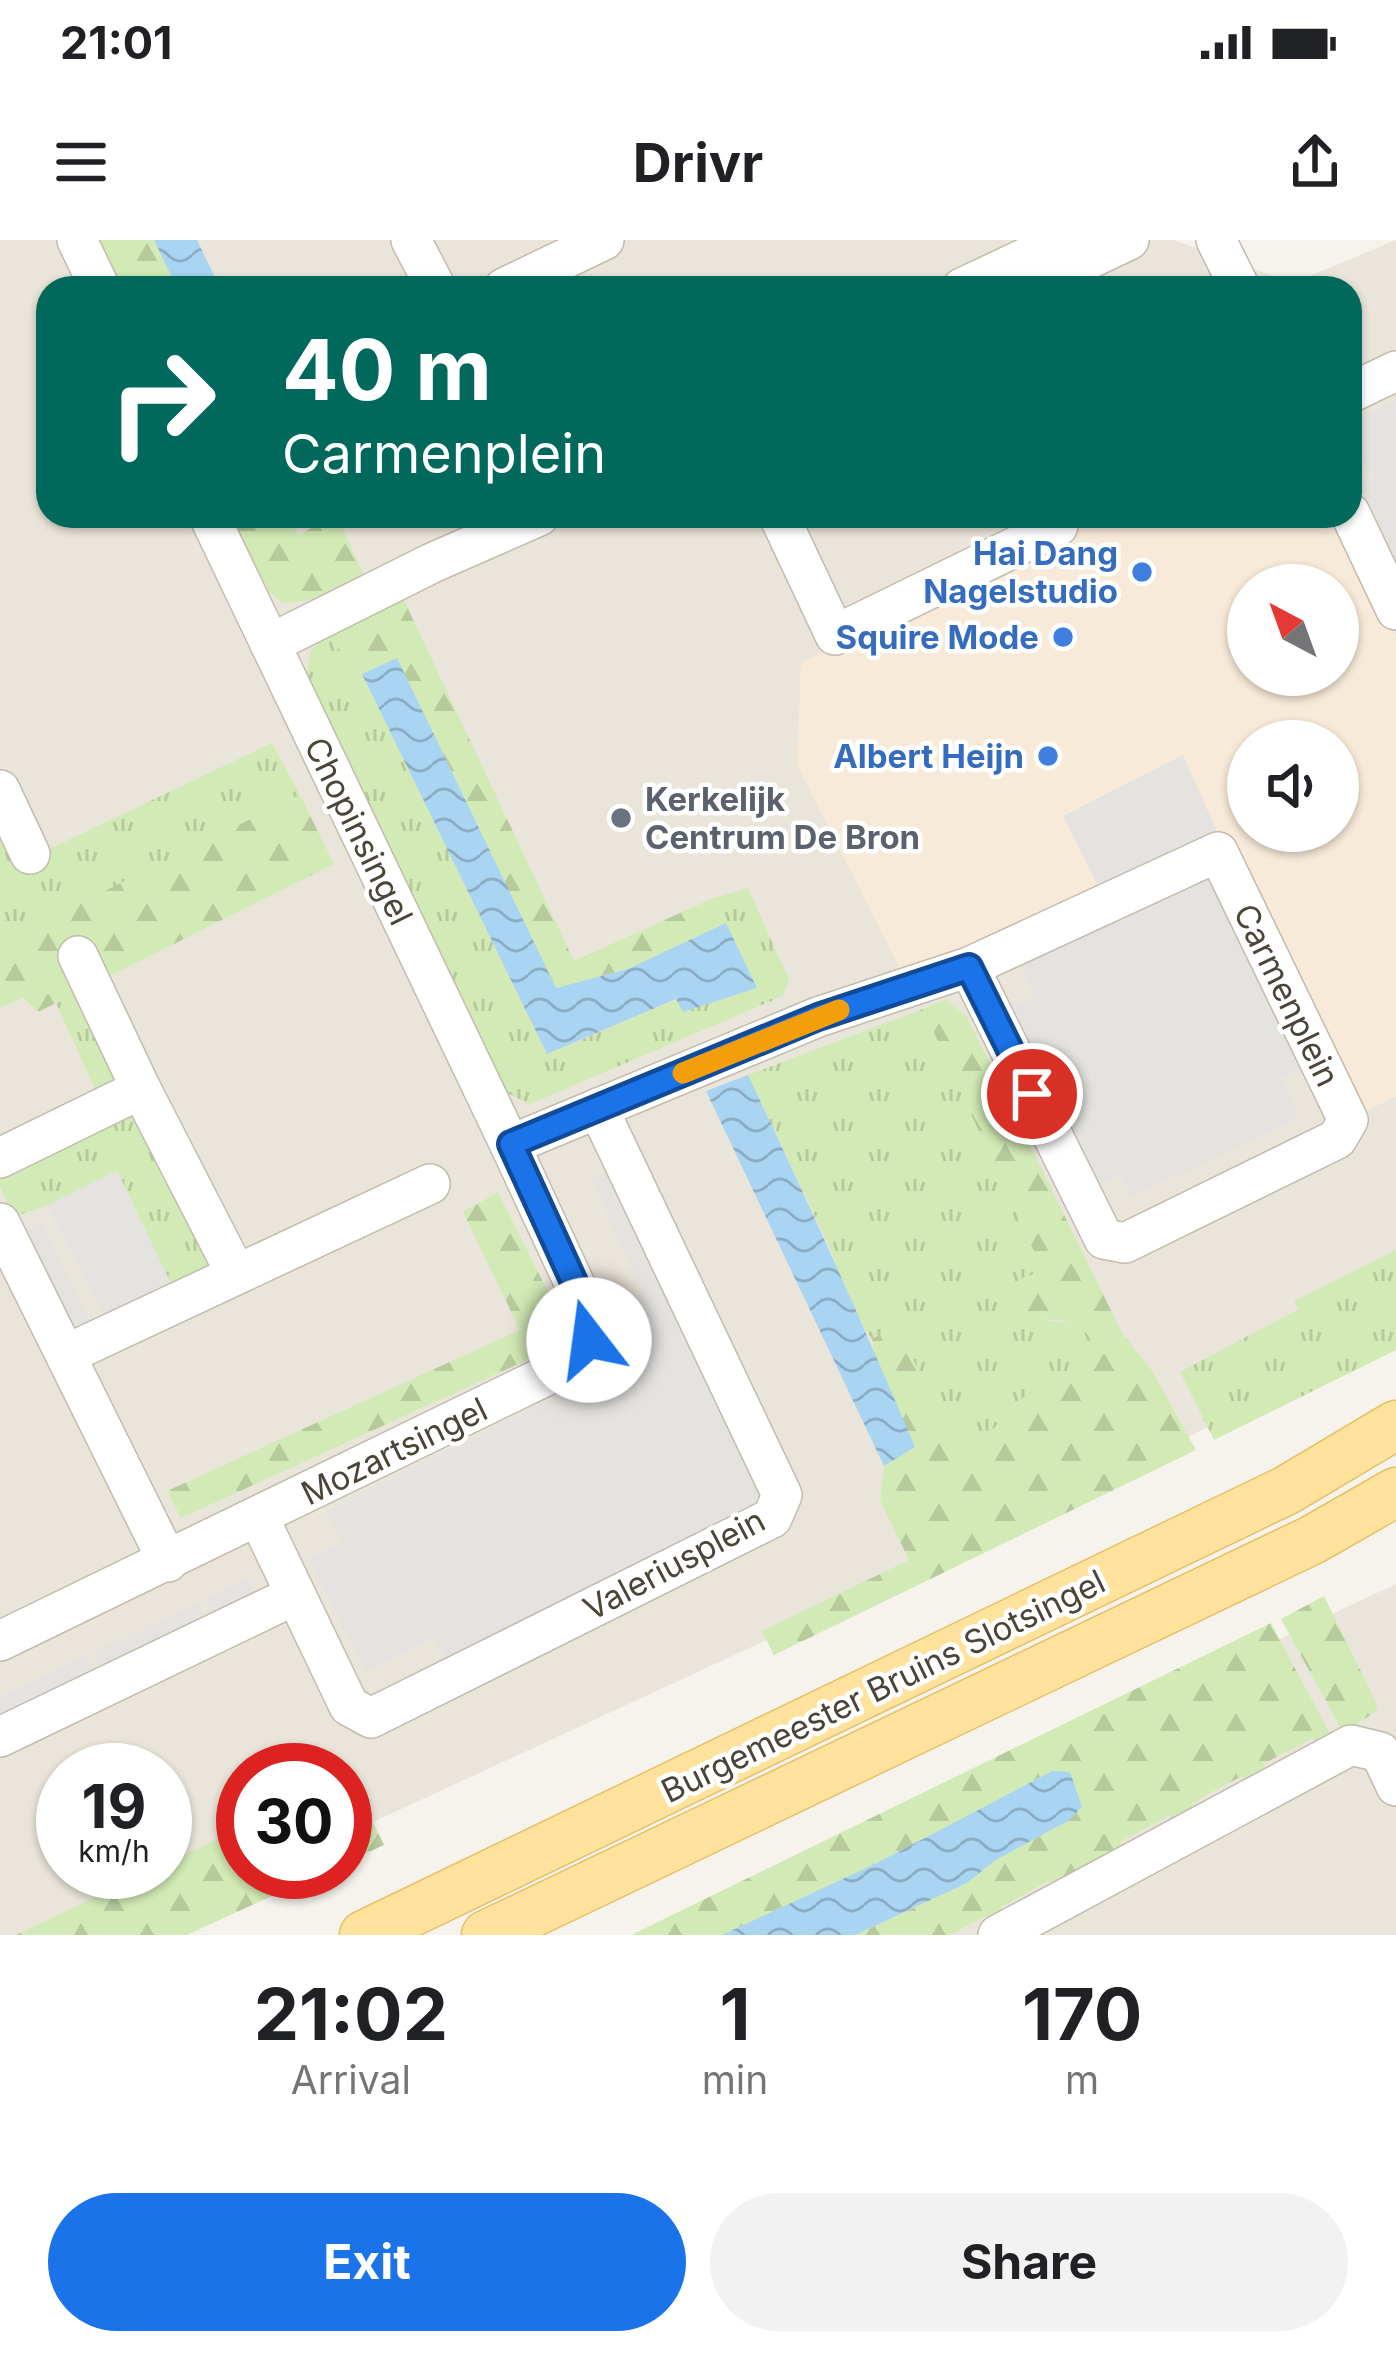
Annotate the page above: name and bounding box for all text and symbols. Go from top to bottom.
text: 21:01 [60,15,173,70]
icon: menu [48,129,114,195]
icon: share [1282,129,1348,195]
text: Drivr [633,130,763,195]
text: 40 m [282,319,492,420]
icon: right [84,324,240,480]
text: Carmenplein [282,421,606,486]
place label: Hai Dang Nagelstudio [923,533,1118,611]
marker: Hai Dang Nagelstudio [1129,559,1155,585]
north arrow [1227,564,1359,696]
map controls [1227,564,1359,852]
place label: Squire Mode [836,617,1039,657]
marker: Squire Mode [1050,624,1076,650]
button: sound [1227,720,1359,852]
street label: Chopinsingel [296,731,422,931]
place label: Albert Heijn [833,736,1024,776]
marker: Albert Heijn [1035,743,1061,769]
place label: Kerkelijk Centrum De Bron [645,779,920,857]
marker: Kerkelijk Centrum De Bron [608,805,634,831]
street label: Carmenplein [1226,897,1348,1093]
pin [981,1043,1083,1145]
icon: arrive [999,1061,1065,1127]
position arrow [526,1277,652,1403]
street label: Mozartsingel [295,1389,493,1513]
street label: Valeriusplein [576,1499,772,1629]
street label: Burgemeester Bruins Slotsingel [655,1561,1111,1811]
speed limit sign: 30 [216,1743,372,1899]
text: 19 [82,1770,146,1842]
text: km/h [78,1833,150,1869]
text: 21:02 [254,1970,448,2057]
text: 1 [719,1970,751,2057]
text: 170 [1022,1970,1142,2057]
text: Arrival [291,2056,411,2103]
text: min [702,2056,768,2103]
text: m [1065,2056,1099,2103]
button: Exit [48,2193,686,2331]
button: Share [710,2193,1348,2331]

